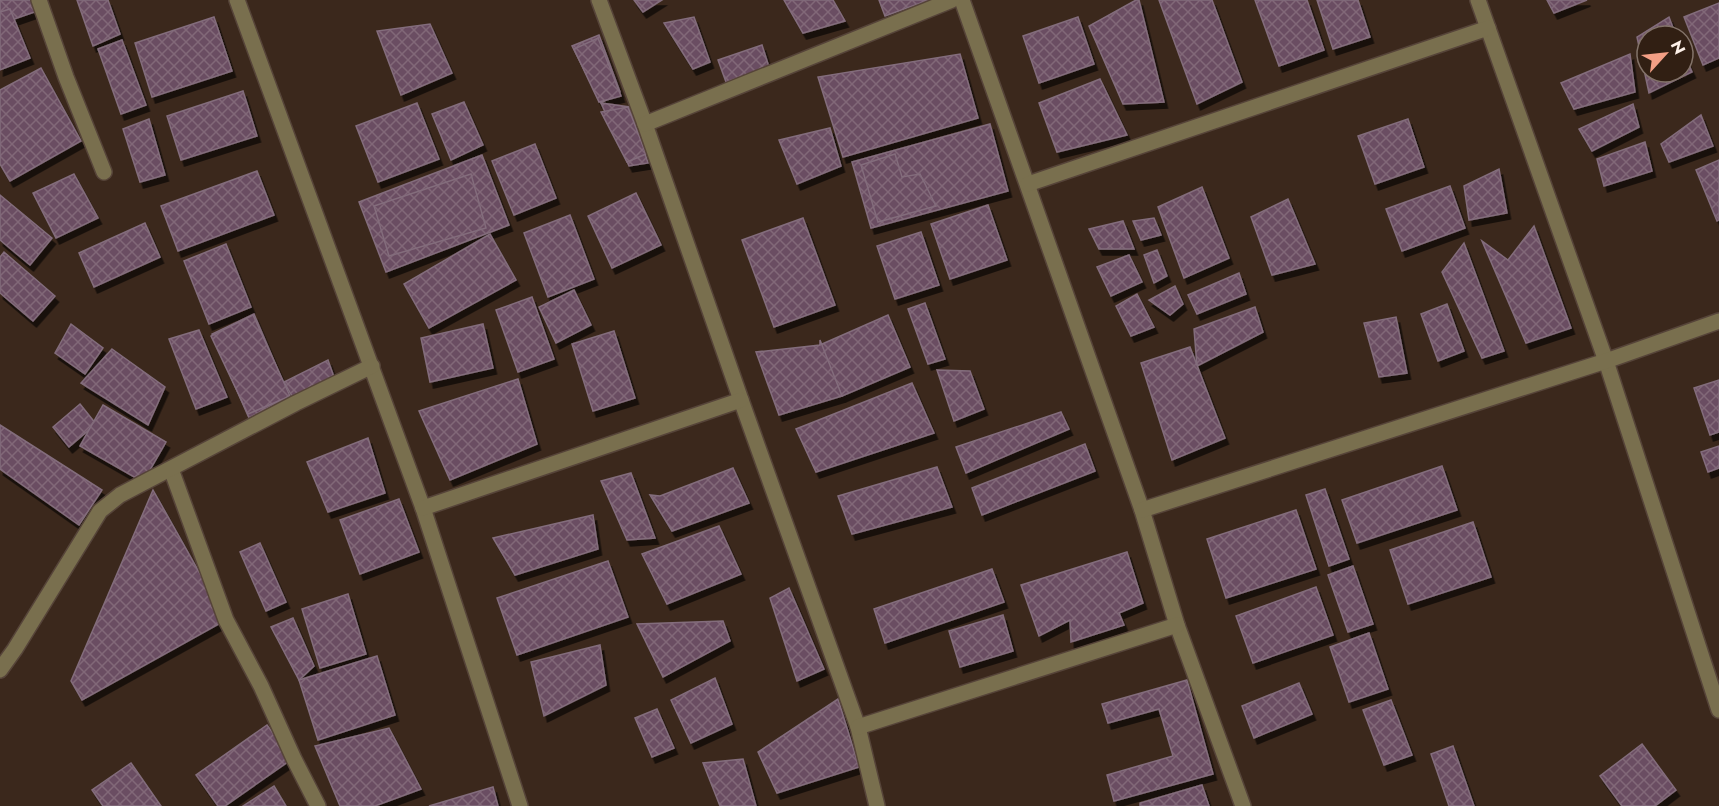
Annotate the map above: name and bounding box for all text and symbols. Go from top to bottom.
north arrow [1635,24,1695,84]
text: N [1665,37,1691,58]

